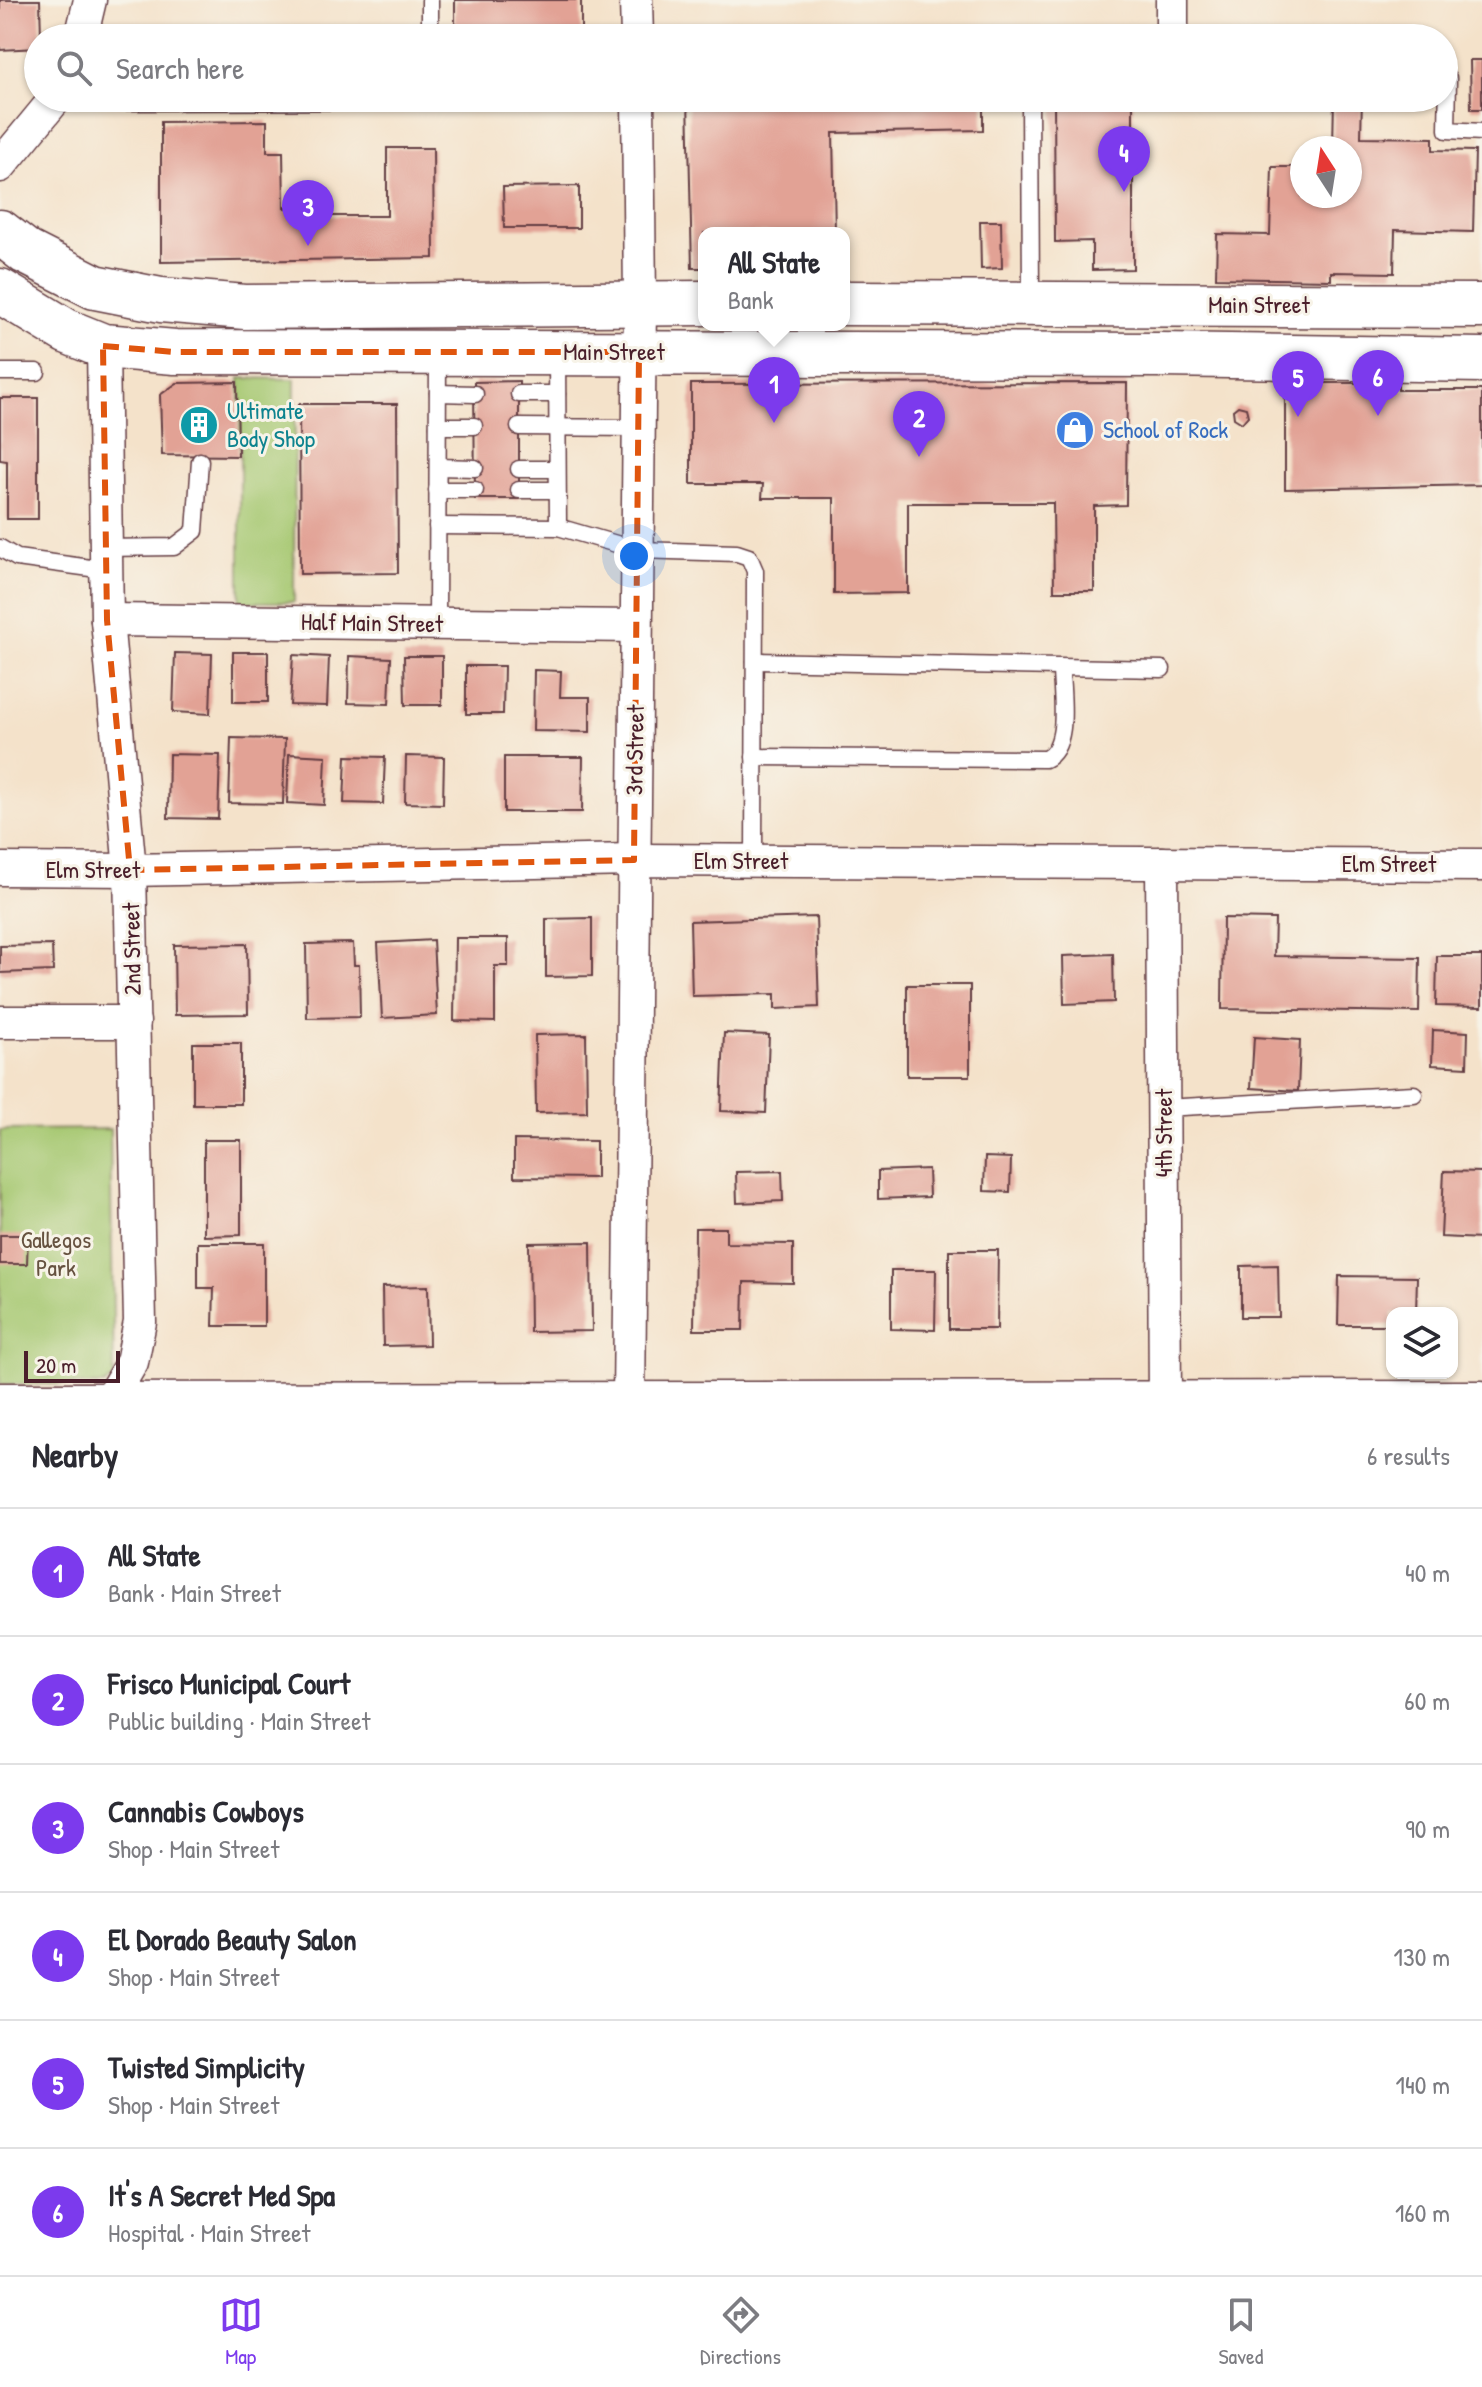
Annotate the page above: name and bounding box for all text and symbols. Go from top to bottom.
search box [24,24,1458,112]
icon: search [52,46,96,90]
text: Search here [116,48,244,88]
pin: 4 [1098,126,1150,192]
north arrow [1290,136,1362,208]
pin: 3 [282,180,334,246]
popup [698,227,850,331]
text: All State [728,242,820,282]
text: Bank [728,282,774,317]
street label: Main Street [1208,288,1310,320]
street label: Main Street [563,335,665,367]
pin: 6 [1352,350,1404,416]
pin: 5 [1272,351,1324,417]
pin: 1 [748,357,800,423]
pin: 2 [893,391,945,457]
place label: Ultimate Body Shop [227,394,315,454]
building icon: Ultimate Body Shop [178,404,220,446]
shop icon: School of Rock [1054,409,1096,451]
place label: School of Rock [1103,413,1228,445]
your location [614,536,654,576]
street label: Half Main Street [301,605,444,639]
street label: 3rd Street [617,704,651,796]
street label: Elm Street [694,844,789,876]
street label: Elm Street [1342,847,1437,879]
street label: Elm Street [46,853,141,885]
street label: 2nd Street [114,902,148,996]
street label: 4th Street [1147,1088,1179,1177]
park label: Gallegos Park [21,1223,91,1283]
map controls [1386,1307,1458,1379]
button: layers [1386,1307,1458,1379]
scale bar [24,1347,120,1383]
text: 20 m [36,1350,76,1380]
text: Nearby [32,1432,118,1478]
text: 6 results [1367,1438,1450,1473]
text: All State [108,1535,201,1575]
text: 1 [53,1555,63,1590]
text: 40 m [1405,1555,1450,1590]
text: Bank · Main Street [108,1575,281,1610]
text: Frisco Municipal Court [108,1663,350,1703]
text: 2 [52,1683,64,1718]
text: 60 m [1404,1683,1450,1718]
text: Public building · Main Street [108,1703,370,1738]
text: Cannabis Cowboys [108,1791,304,1831]
text: 3 [52,1811,64,1846]
text: 90 m [1405,1811,1450,1846]
text: Shop · Main Street [108,1831,279,1866]
text: El Dorado Beauty Salon [108,1919,356,1959]
text: 4 [53,1939,63,1974]
text: 130 m [1394,1939,1450,1974]
text: Shop · Main Street [108,1959,279,1994]
text: Twisted Simplicity [108,2047,305,2087]
text: 5 [53,2067,64,2102]
text: 140 m [1396,2067,1450,2102]
text: Shop · Main Street [108,2087,279,2122]
text: It's A Secret Med Spa [108,2175,335,2215]
text: 6 [53,2195,63,2230]
text: 160 m [1395,2195,1450,2230]
text: Hospital · Main Street [108,2215,311,2250]
tab: Map [219,2293,263,2371]
tab: Directions [700,2293,781,2371]
tab: Saved [1218,2293,1263,2371]

